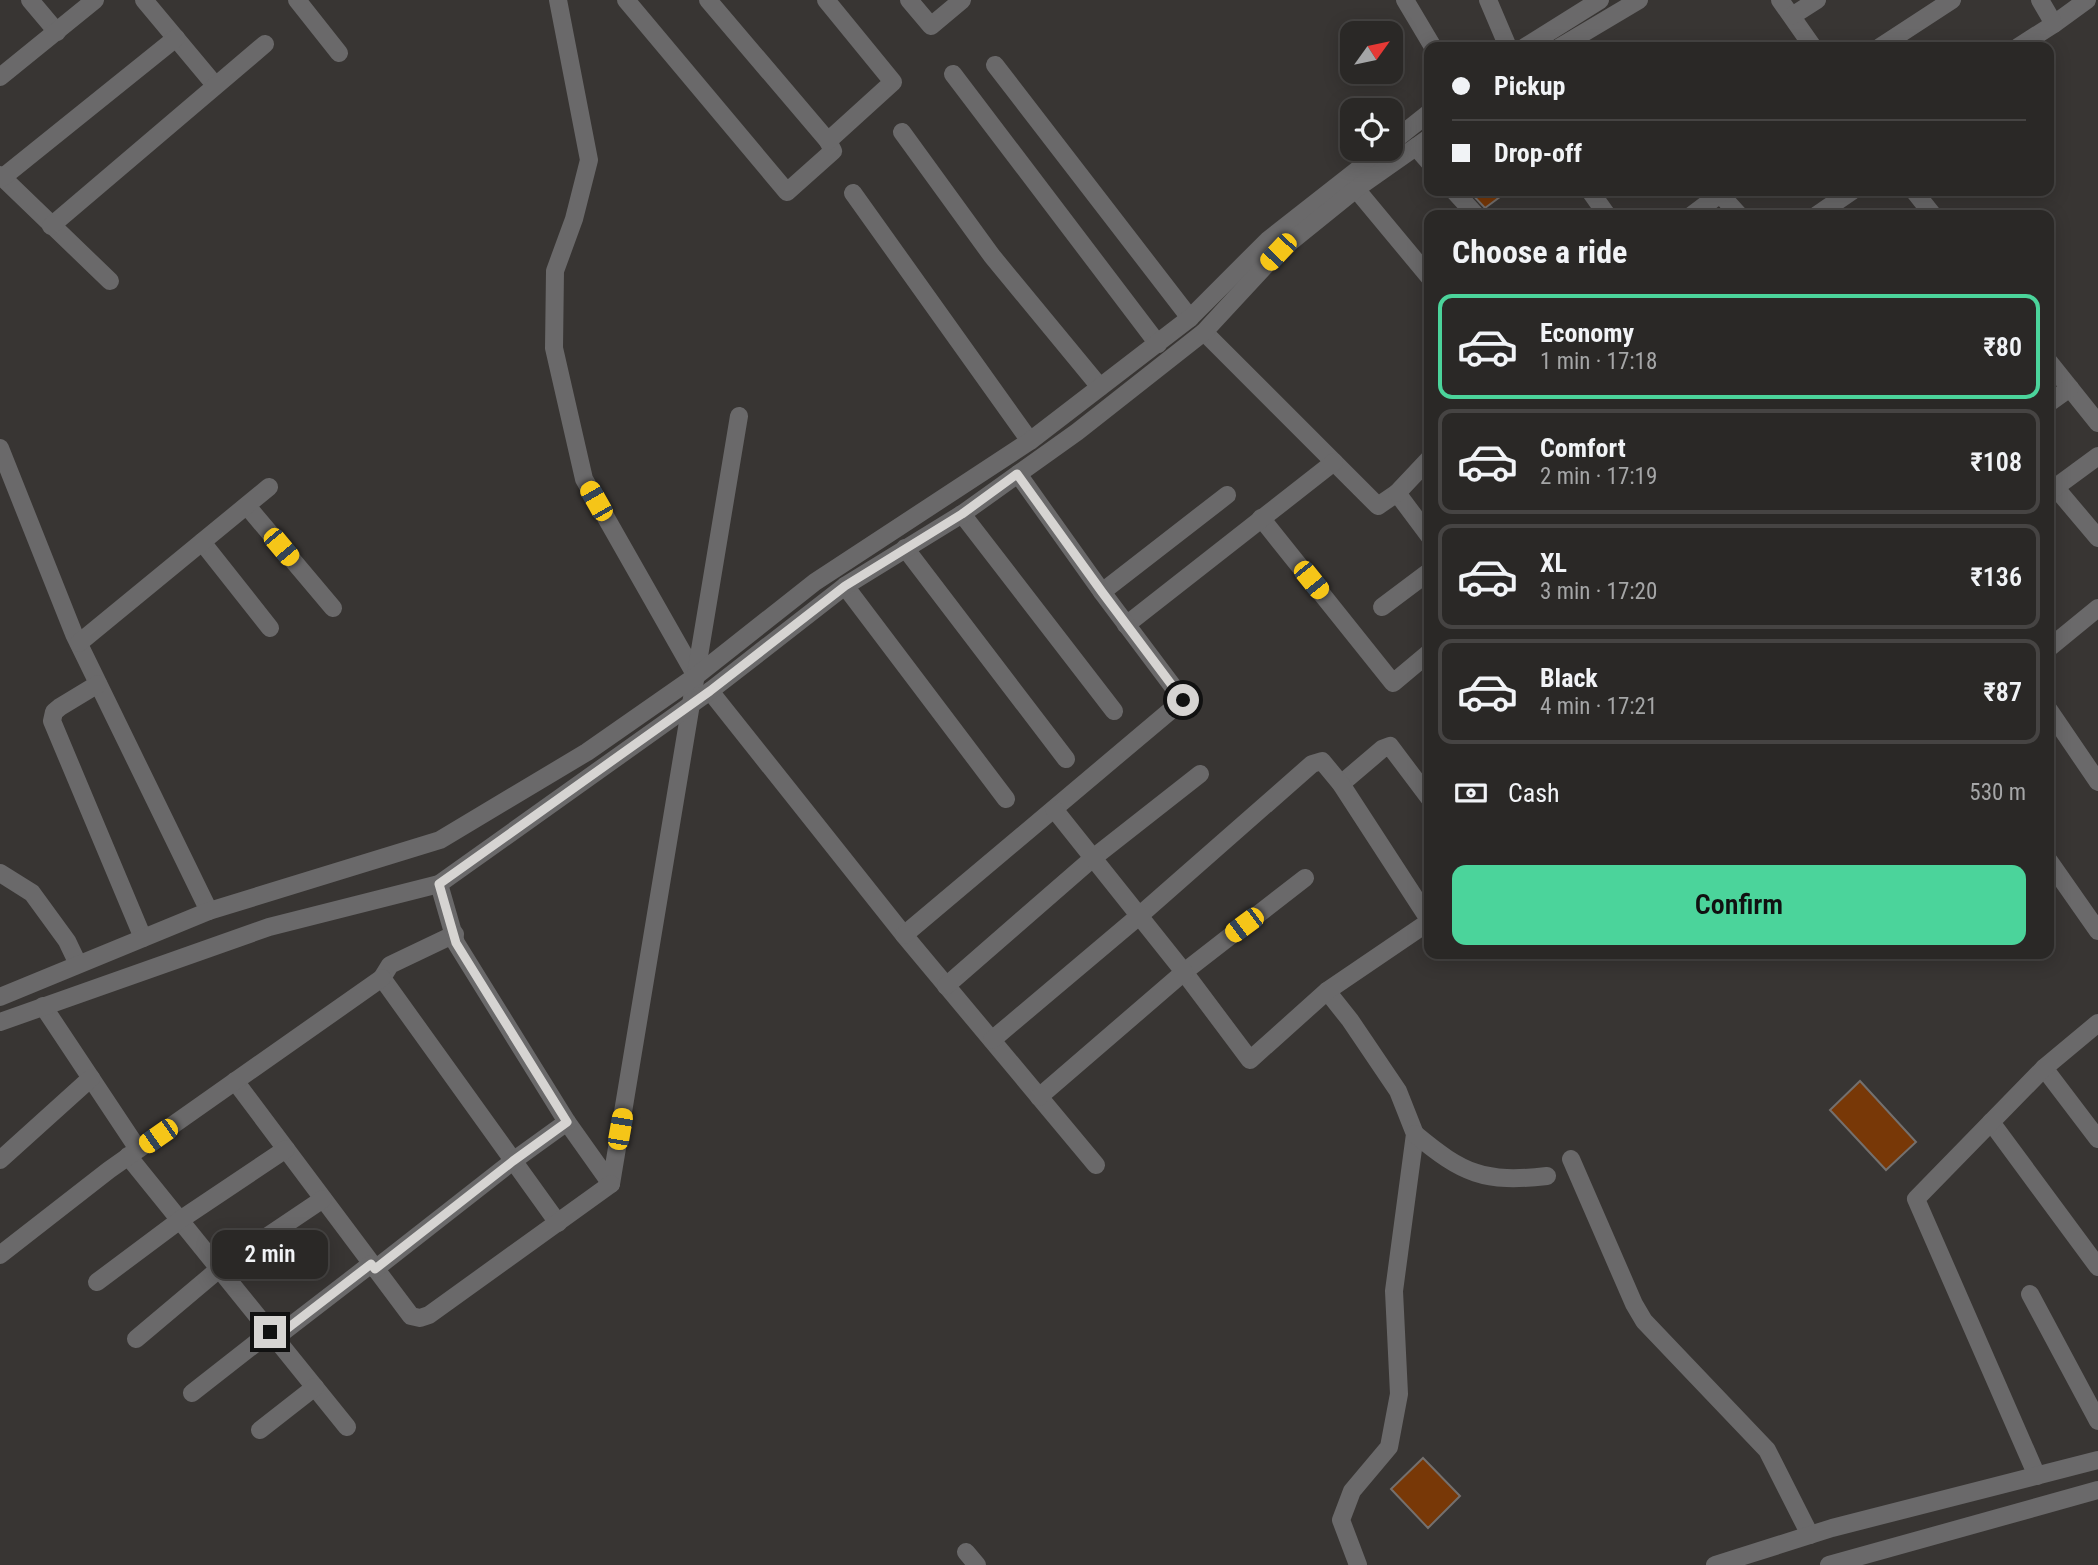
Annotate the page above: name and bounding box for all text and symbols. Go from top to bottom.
north arrow [1340,21,1404,84]
map controls [1340,21,1403,161]
text: Pickup [1494,71,1565,101]
button: locate [1340,98,1403,161]
text: Drop-off [1494,138,1582,168]
car [1256,229,1301,275]
text: Choose a ride [1452,233,1627,271]
icon: car [1456,315,1519,378]
text: Economy [1540,318,1634,348]
text: ₹80 [1984,332,2022,362]
text: 1 min · 17:18 [1540,348,1657,375]
icon: car [1456,430,1519,493]
text: Comfort [1540,433,1626,463]
text: ₹108 [1971,447,2022,477]
text: 2 min · 17:19 [1540,463,1657,490]
car [577,478,616,524]
car [260,524,303,570]
icon: car [1456,545,1519,608]
text: XL [1540,548,1567,578]
car [1290,557,1333,603]
text: ₹136 [1971,562,2022,592]
text: 3 min · 17:20 [1540,578,1657,605]
icon: car [1456,660,1519,723]
text: Black [1540,663,1598,693]
text: ₹87 [1984,677,2022,707]
route start [1167,684,1199,716]
text: 4 min · 17:21 [1540,693,1657,720]
icon: cash [1452,774,1490,812]
text: Cash [1508,778,1560,808]
text: 530 m [1969,779,2026,806]
button: Confirm [1452,865,2026,945]
car [1221,904,1268,946]
car [607,1106,634,1152]
car [135,1115,182,1157]
callout: 2 min [212,1230,328,1280]
text: 2 min [245,1241,295,1268]
route end [254,1316,286,1348]

